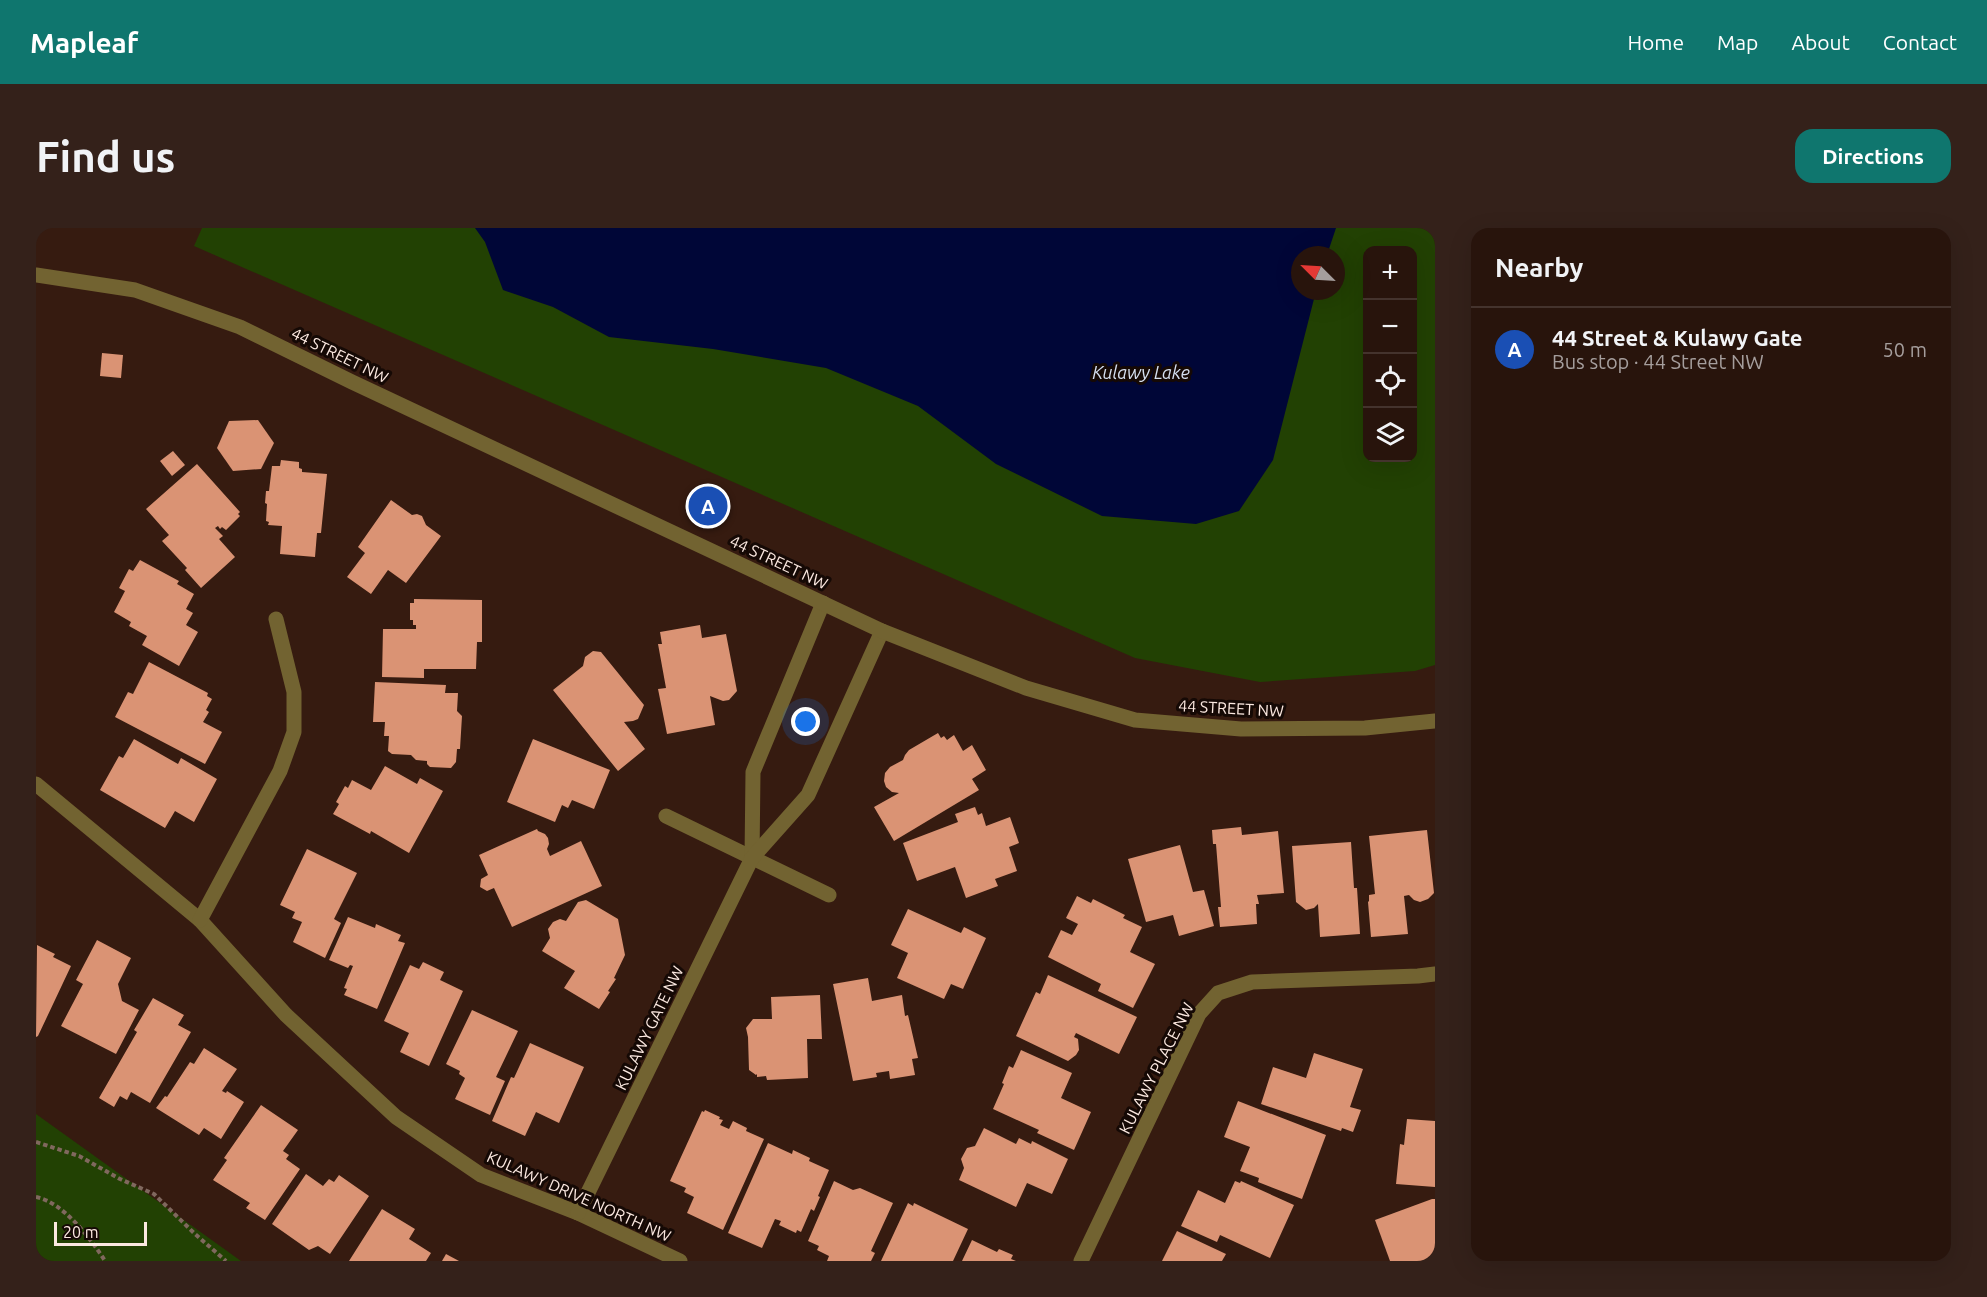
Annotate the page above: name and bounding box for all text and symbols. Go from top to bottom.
text: Mapleaf [30,27,138,58]
text: Home [1627,30,1684,54]
text: Map [1717,30,1758,54]
text: About [1791,30,1850,54]
text: Contact [1883,30,1957,54]
button: Directions [1795,129,1951,183]
text: Find us [36,133,175,180]
north arrow [1291,246,1345,300]
map controls [1363,246,1417,462]
button: + [1363,246,1417,300]
text: Nearby [1495,253,1583,282]
button: − [1363,300,1417,354]
street label: 44 STREET NW [289,324,392,386]
text: 44 Street & Kulawy Gate [1552,325,1803,350]
text: A [1507,338,1522,361]
text: 50 m [1883,338,1927,361]
text: Bus stop · 44 Street NW [1552,350,1764,373]
button: locate [1363,354,1417,408]
water label: Kulawy Lake [1092,362,1190,382]
button: layers [1363,408,1417,462]
pin: A [688,484,728,528]
street label: 44 STREET NW [727,532,831,593]
street label: 44 STREET NW [1178,696,1284,720]
your location [791,707,820,736]
street label: KULAWY GATE NW [611,963,687,1093]
street label: KULAWY PLACE NW [1115,999,1197,1137]
street label: KULAWY DRIVE NORTH NW [484,1147,674,1245]
scale bar [54,1219,147,1246]
text: 20 m [63,1223,99,1241]

